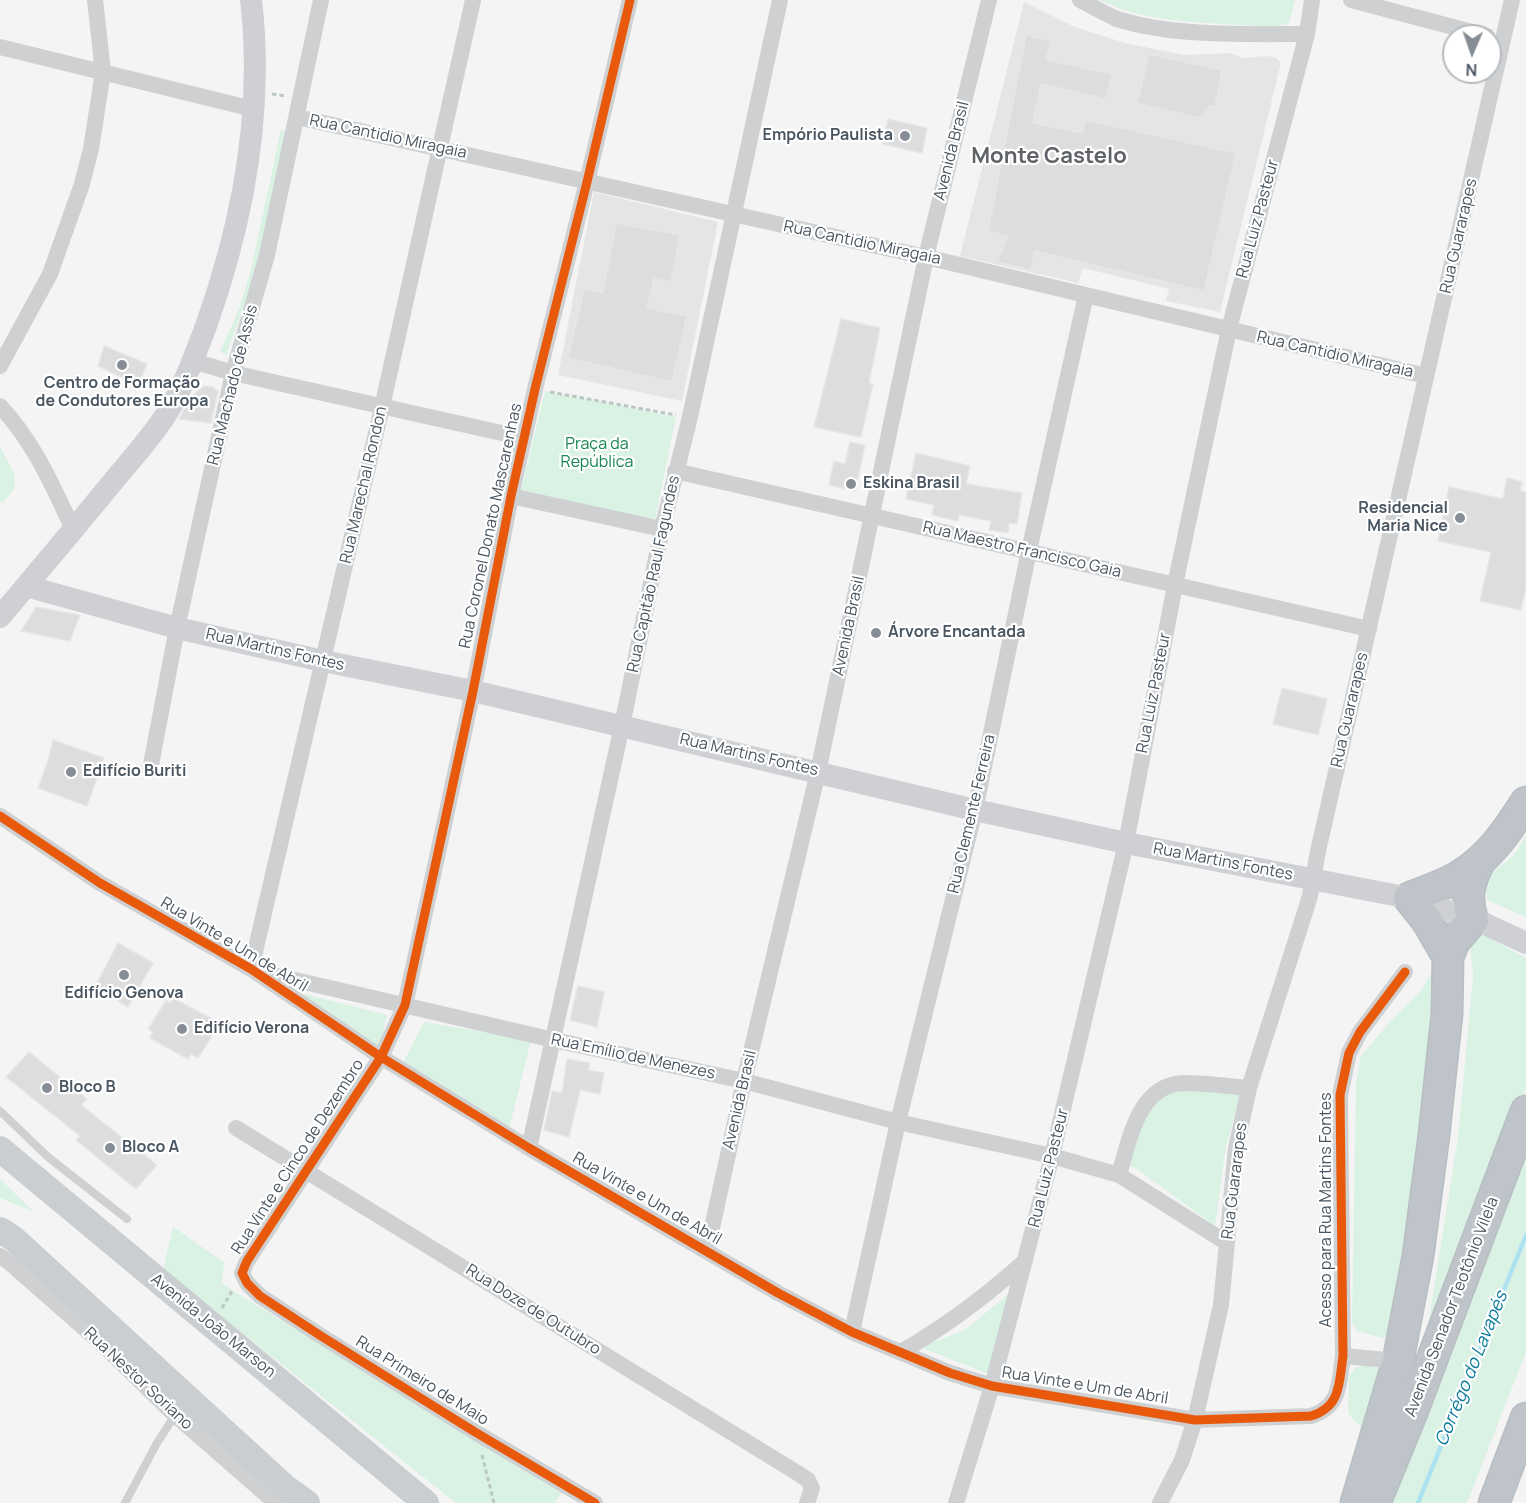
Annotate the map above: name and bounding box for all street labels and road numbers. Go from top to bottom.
street label: Avenida Brasil [930,100,974,202]
street label: Rua Cantidio Miragaia [308,111,468,163]
street label: Rua Luiz Pasteur [1233,158,1283,280]
street label: Rua Guararapes [1436,177,1482,295]
street label: Rua Cantidio Miragaia [782,217,942,269]
street label: Rua Machado de Assis [204,303,262,467]
street label: Rua Cantidio Miragaia [1255,328,1415,382]
street label: Rua Coronel Donato Mascarenhas [456,402,526,650]
street label: Rua Marechal Rondon [337,405,391,565]
street label: Rua Capitão Raul Fagundes [624,474,684,674]
street label: Rua Maestro Francisco Gaia [921,518,1123,582]
street label: Avenida Brasil [829,574,869,678]
street label: Rua Martins Fontes [204,625,346,675]
street label: Rua Luiz Pasteur [1133,631,1175,755]
street label: Rua Guararapes [1327,651,1373,769]
street label: Rua Martins Fontes [678,730,820,780]
street label: Rua Clemente Ferreira [944,733,1000,895]
street label: Rua Martins Fontes [1152,839,1294,885]
street label: Rua Vinte e Um de Abril [157,893,311,997]
street label: Rua Emílio de Menezes [549,1030,717,1084]
street label: Avenida Brasil [719,1049,761,1151]
street label: Rua Vinte e Cinco de Dezembro [228,1056,368,1258]
street label: Acesso para Rua Martins Fontes [1317,1092,1337,1328]
street label: Rua Luiz Pasteur [1025,1106,1073,1230]
street label: Rua Guararapes [1218,1122,1252,1240]
street label: Rua Vinte e Um de Abril [569,1149,725,1249]
street label: Avenida Senador Teotônio Vilela [1401,1194,1503,1420]
street label: Rua Doze de Outubro [462,1261,604,1359]
street label: Avenida João Marson [147,1270,279,1382]
street label: Rua Nestor Soriano [80,1324,196,1434]
street label: Rua Primeiro de Maio [352,1332,492,1430]
street label: Rua Vinte e Um de Abril [1000,1363,1170,1409]

